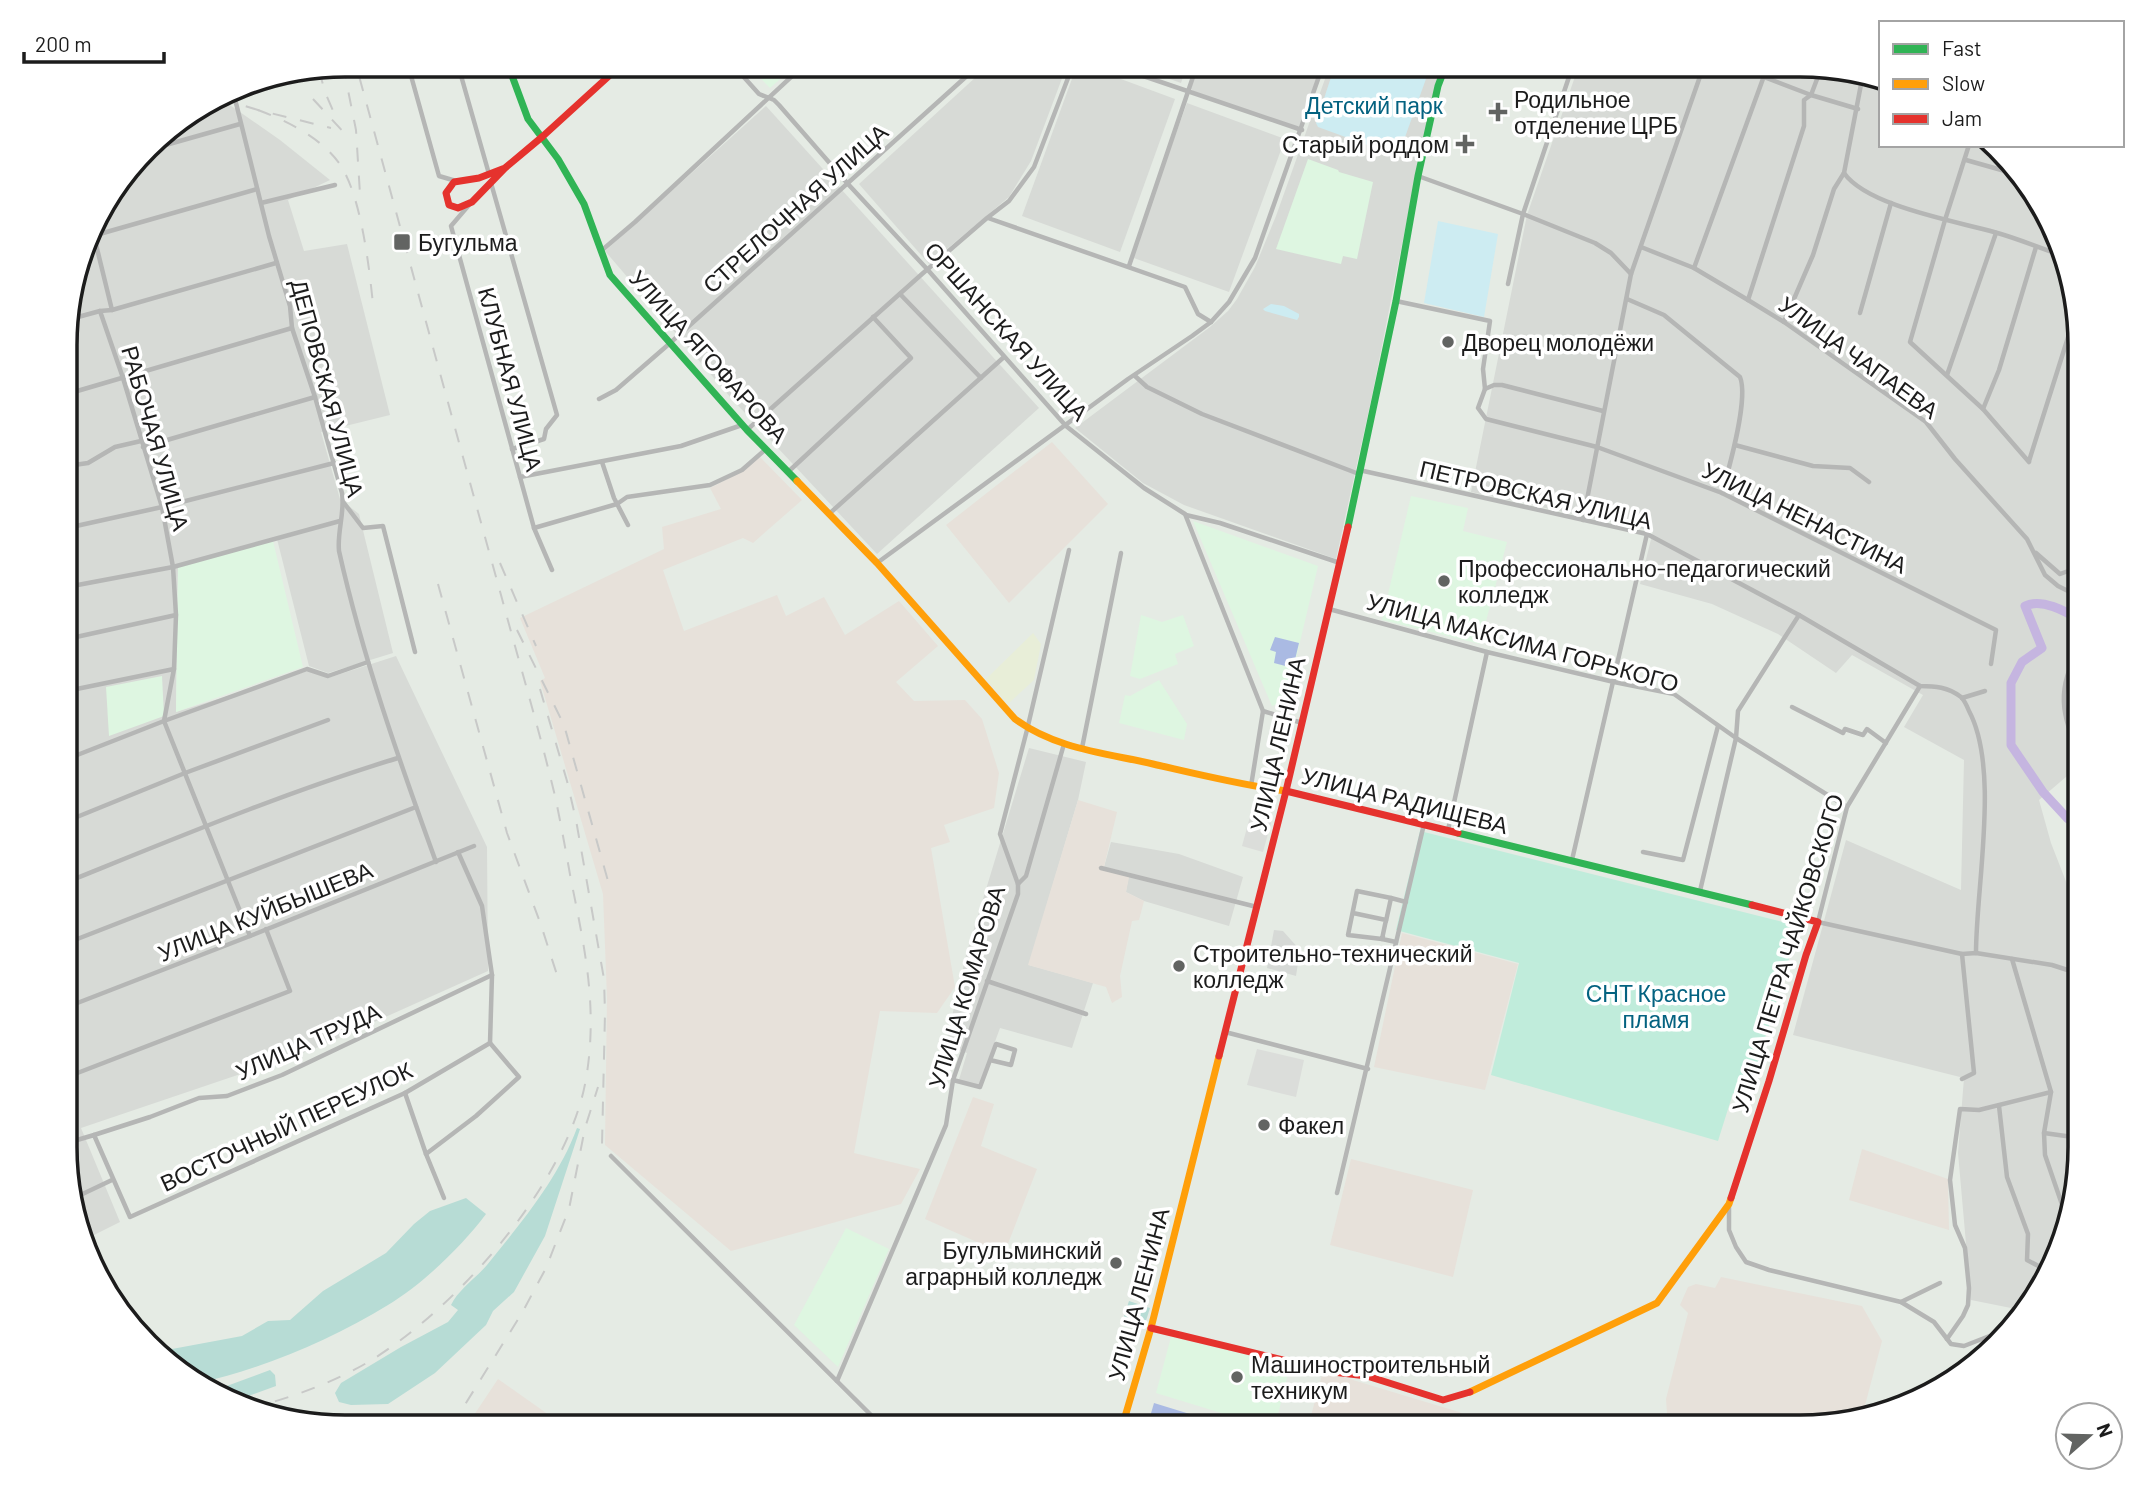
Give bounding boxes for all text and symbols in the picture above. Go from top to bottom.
scale bar [24,21,164,65]
legend [1879,21,2124,147]
text: 200 m [35,31,92,56]
text: Fast [1942,35,1982,60]
text: Slow [1942,70,1985,95]
place label: Родильное отделение ЦРБ [1514,85,1678,139]
park label: Детский парк [1305,91,1444,119]
marker: Родильное отделение ЦРБ [1488,102,1508,122]
text: Jam [1942,105,1982,130]
street label: СТРЕЛОЧНАЯ УЛИЦА [697,117,894,298]
place label: Старый роддом [1282,130,1449,158]
marker: Старый роддом [1455,134,1475,154]
place label: Бугульма [418,228,518,256]
marker: Бугульма [392,232,412,252]
street label: ОРШАНСКАЯ УЛИЦА [919,236,1095,427]
street label: УЛИЦА ЯГОФАРОВА [624,264,794,449]
street label: ДЕПОВСКАЯ УЛИЦА [285,276,371,501]
street label: КЛУБНАЯ УЛИЦА [473,284,549,475]
street label: УЛИЦА ЧАПАЕВА [1774,290,1945,425]
place label: Дворец молодёжи [1462,328,1654,356]
marker: Дворец молодёжи [1440,334,1456,350]
street label: РАБОЧАЯ УЛИЦА [116,342,196,534]
street label: ПЕТРОВСКАЯ УЛИЦА [1417,454,1656,535]
street label: УЛИЦА НЕНАСТИНА [1698,455,1912,579]
place label: Профессионально-педагогический колледж [1458,554,1831,608]
marker: Профессионально-педагогический колледж [1436,573,1452,589]
street label: УЛИЦА МАКСИМА ГОРЬКОГО [1364,587,1682,697]
street label: УЛИЦА ЛЕНИНА [1243,654,1311,834]
street label: УЛИЦА РАДИЩЕВА [1299,761,1512,839]
street label: УЛИЦА ПЕТРА ЧАЙКОВСКОГО [1725,790,1849,1116]
street label: УЛИЦА КУЙБЫШЕВА [154,855,377,967]
street label: УЛИЦА КОМАРОВА [922,882,1010,1092]
place label: Строительно-технический колледж [1193,939,1472,993]
marker: Строительно-технический колледж [1171,958,1187,974]
park label: СНТ Красное пламя [1586,979,1726,1033]
street label: УЛИЦА ТРУДА [231,996,385,1085]
street label: ВОСТОЧНЫЙ ПЕРЕУЛОК [155,1055,417,1197]
place label: Факел [1278,1111,1344,1139]
marker: Факел [1256,1117,1272,1133]
street label: УЛИЦА ЛЕНИНА [1101,1204,1175,1384]
place label: Бугульминский аграрный колледж [905,1236,1103,1290]
marker: Бугульминский аграрный колледж [1108,1255,1124,1271]
place label: Машиностроительный техникум [1251,1350,1490,1404]
marker: Машиностроительный техникум [1229,1369,1245,1385]
north arrow [2054,1401,2124,1471]
text: N [2092,1420,2118,1440]

